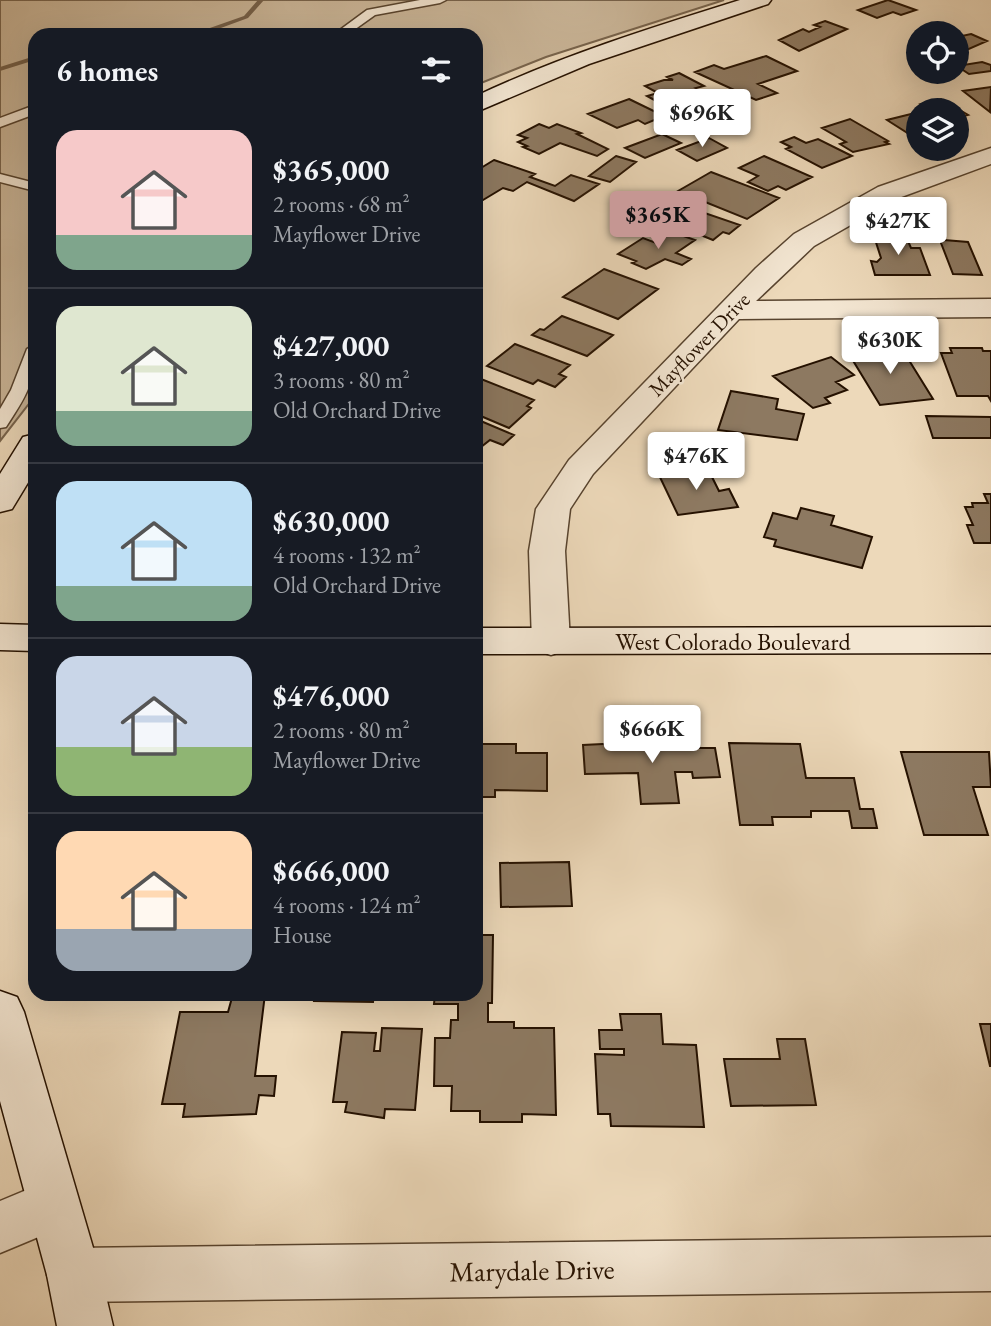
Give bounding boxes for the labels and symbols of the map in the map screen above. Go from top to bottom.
pin: $696K [653,90,751,149]
pin: $365K [609,191,707,251]
pin: $427K [849,198,947,257]
street label: Mayflower Drive [643,286,755,402]
pin: $630K [841,316,939,376]
pin: $476K [647,433,745,492]
street label: West Colorado Boulevard [615,626,851,657]
pin: $666K [603,706,701,765]
street label: Marydale Drive [449,1251,615,1289]

